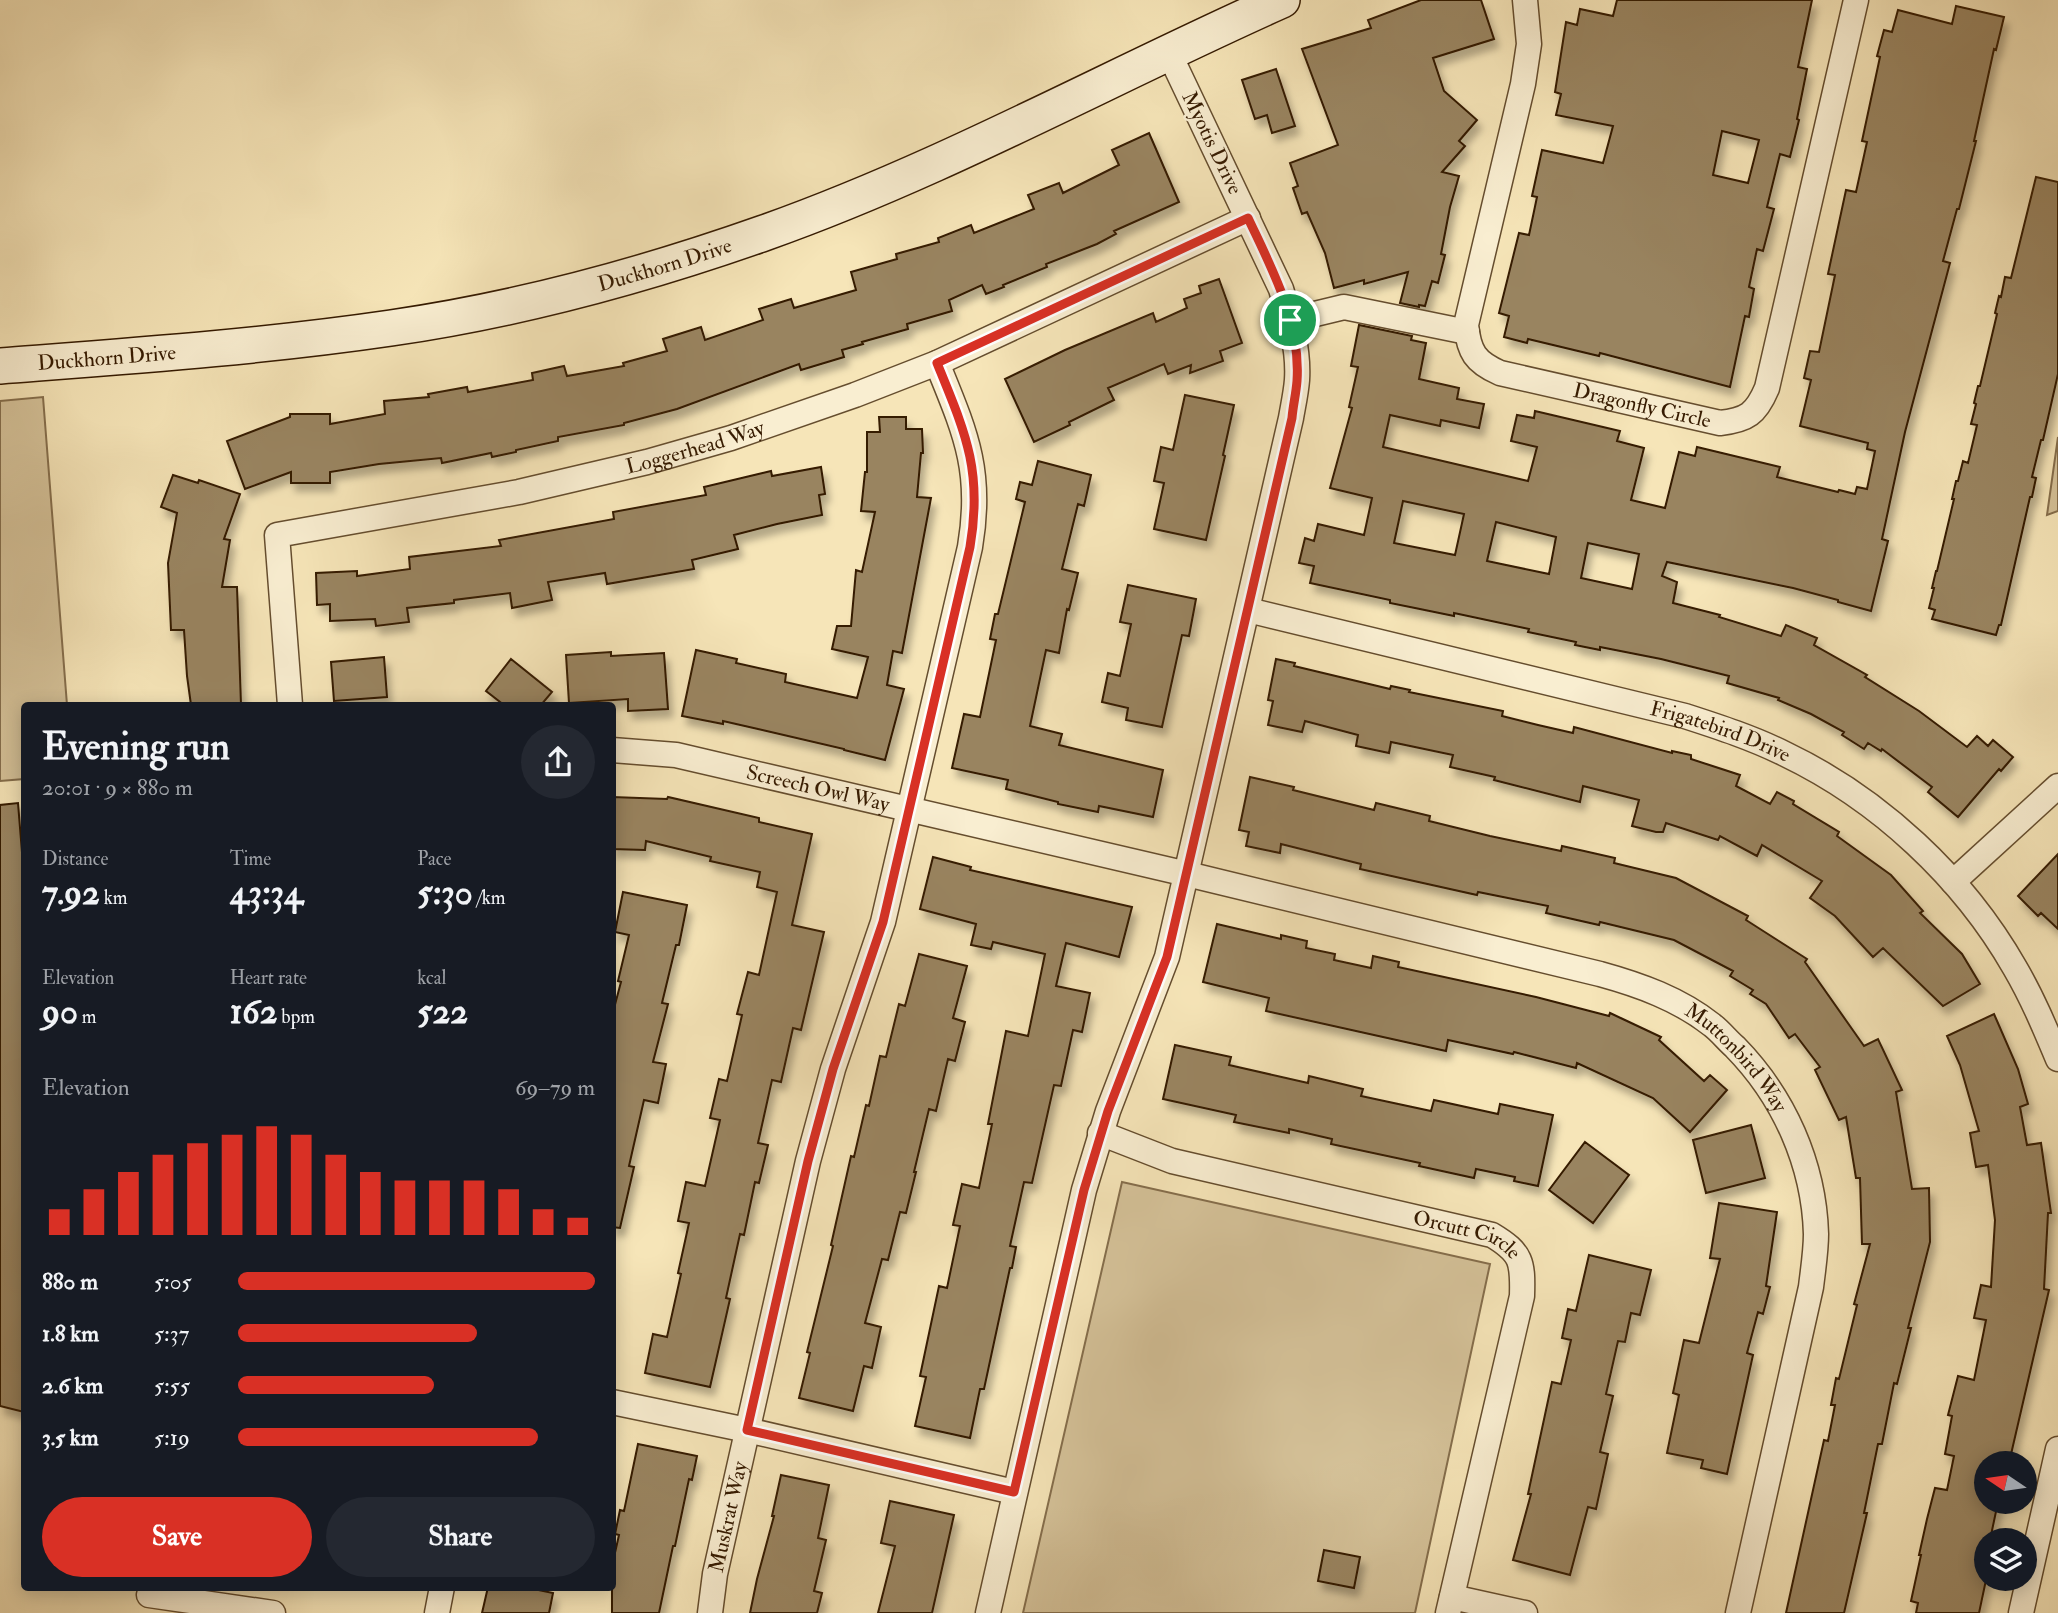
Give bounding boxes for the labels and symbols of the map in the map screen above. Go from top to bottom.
street label: Myotis Drive [1175,87,1249,199]
street label: Duckhorn Drive [595,232,735,298]
pin [1260,290,1320,350]
street label: Duckhorn Drive [36,339,177,377]
street label: Dragonfly Circle [1571,377,1714,434]
street label: Loggerhead Way [623,414,769,480]
street label: Frigatebird Drive [1648,695,1795,768]
street label: Screech Owl Way [744,758,893,818]
street label: Muttonbird Way [1680,997,1794,1117]
street label: Orcutt Circle [1411,1204,1528,1265]
north arrow [1974,1451,2037,1514]
street label: Muskrat Way [702,1458,754,1575]

